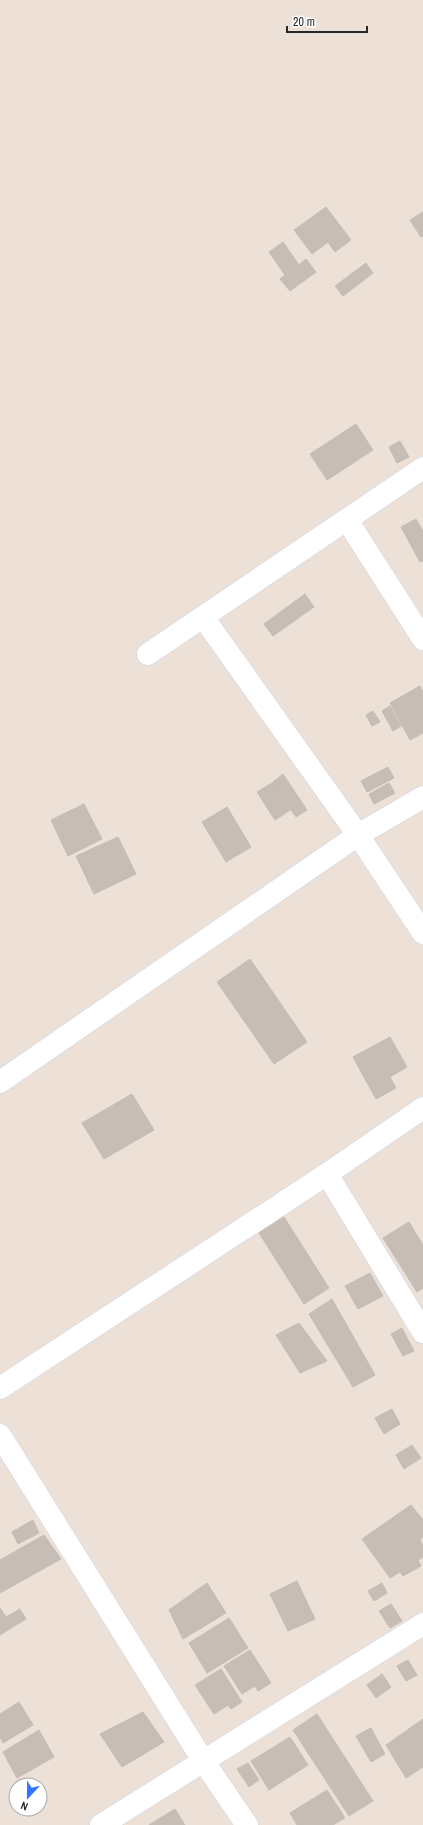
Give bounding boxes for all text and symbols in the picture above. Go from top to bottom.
scale bar [287,8,367,34]
text: 20 m [293,14,315,30]
north arrow [8,1777,48,1817]
text: N [19,1799,30,1814]

